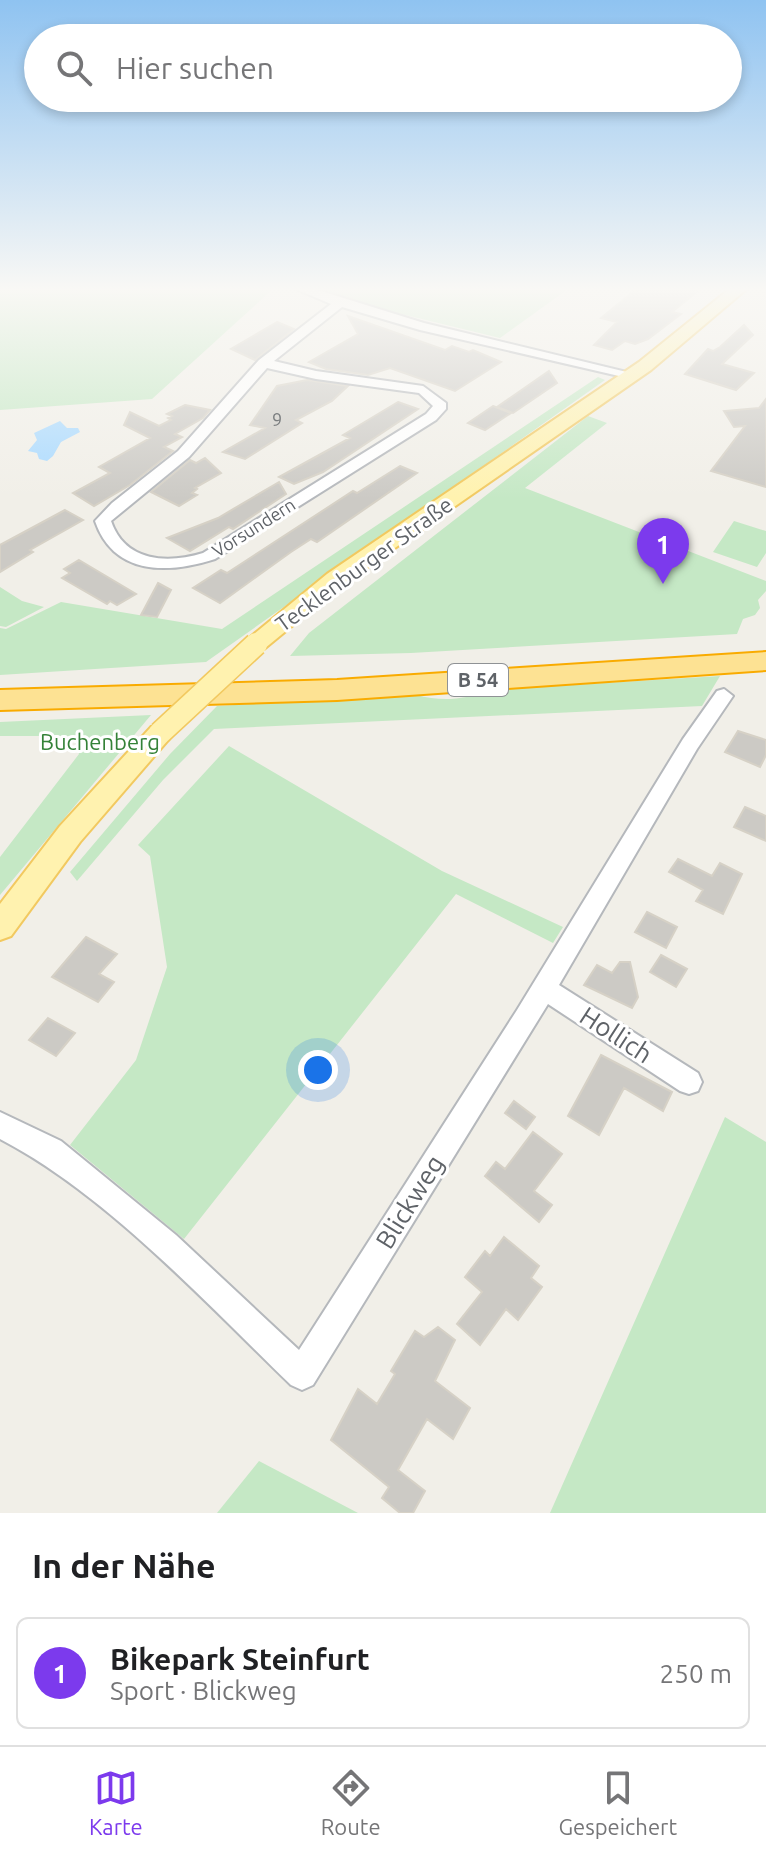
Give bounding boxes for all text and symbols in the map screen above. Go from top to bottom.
search box [24,24,742,112]
icon: search [52,46,96,90]
text: Hier suchen [116,51,274,85]
house number: 9 [272,409,282,429]
street label: Tecklenburger Straße [270,491,457,636]
street label: Vorsundern [208,494,299,561]
pin: 1 [637,518,689,584]
road number: B 54 [448,664,508,696]
park label: Buchenberg [40,729,160,754]
street label: Hollich [575,1001,658,1069]
your location [298,1050,338,1090]
street label: Blickweg [370,1150,450,1254]
text: In der Nähe [32,1546,215,1584]
text: Bikepark Steinfurt [110,1642,370,1676]
text: 1 [53,1659,67,1688]
text: 250 m [660,1659,732,1688]
text: Sport · Blickweg [110,1676,297,1705]
tab: Karte [89,1766,143,1839]
tab: Route [321,1766,381,1839]
tab: Gespeichert [558,1766,677,1839]

